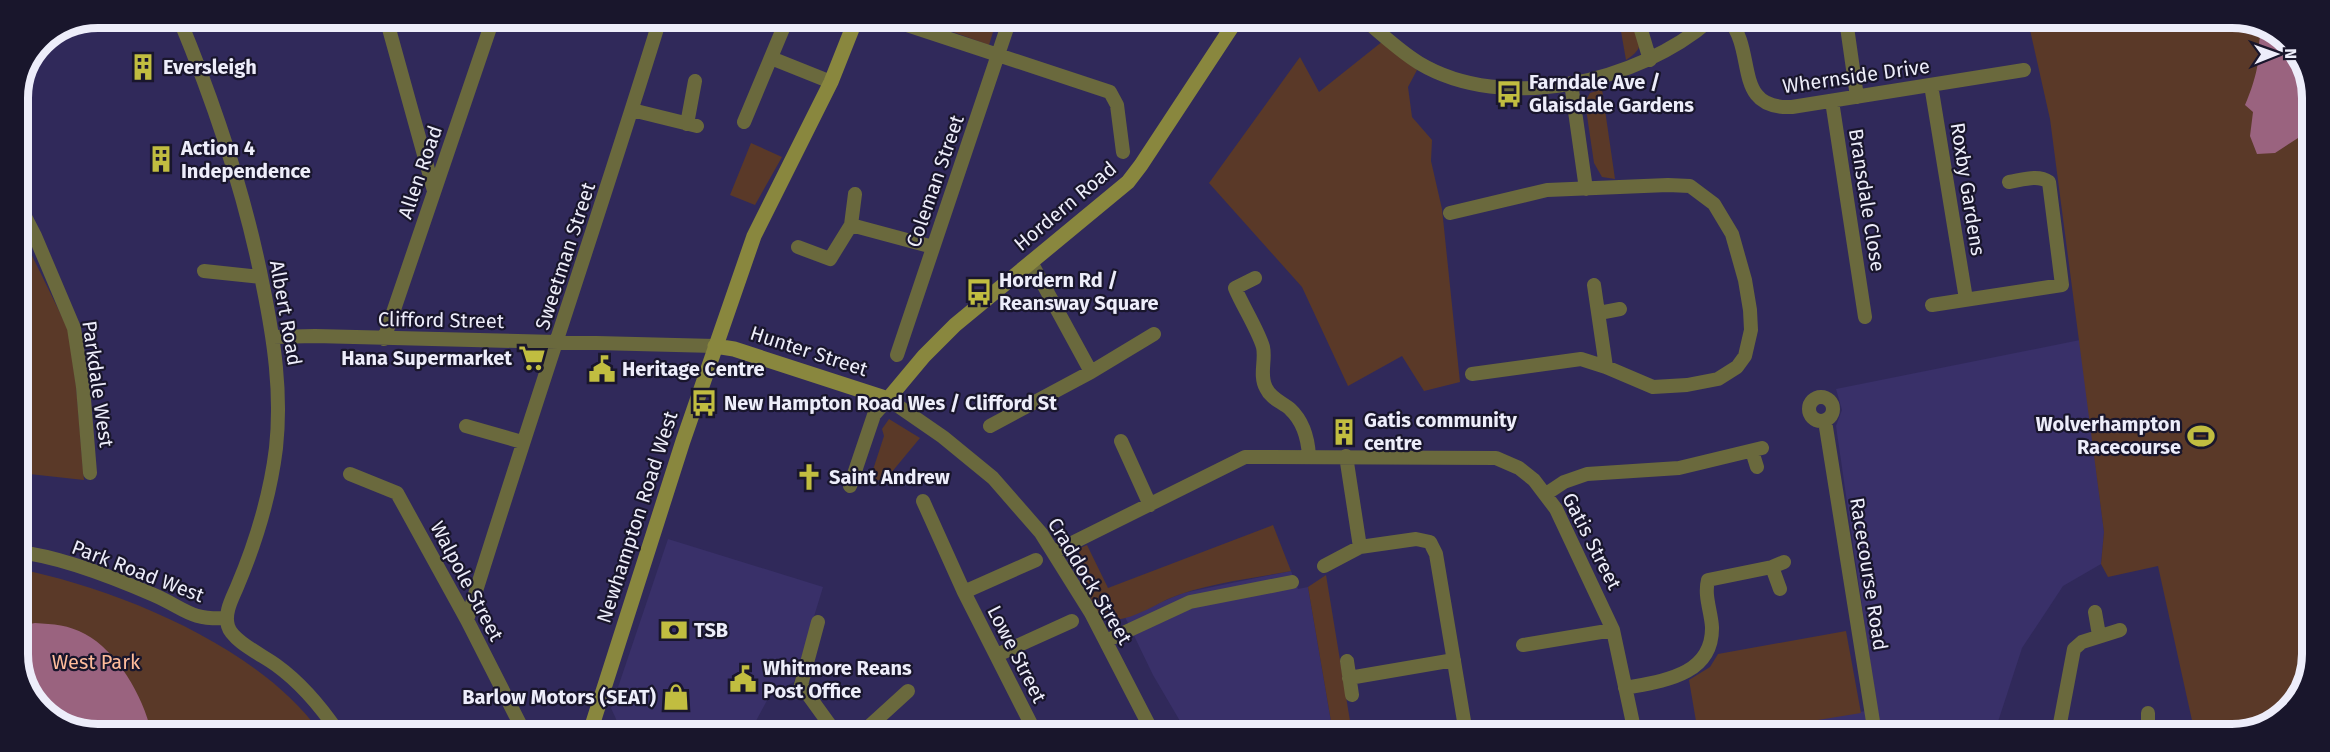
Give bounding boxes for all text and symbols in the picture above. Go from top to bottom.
north arrow [2246,24,2306,84]
text: N [2281,48,2300,59]
building icon: Eversleigh [128,52,158,82]
street label: Whernside Drive [1781,54,1931,98]
place label: Eversleigh [163,55,257,79]
place label: Farndale Ave / Glaisdale Gardens [1529,70,1694,117]
bus stop icon: Farndale Ave / Glaisdale Gardens [1494,79,1524,109]
street label: Coleman Street [901,111,969,250]
street label: Roxby Gardens [1946,121,1990,257]
street label: Allen Road [393,122,447,222]
street label: Bransdale Close [1844,127,1890,273]
place label: Action 4 Independence [180,136,311,183]
building icon: Action 4 Independence [146,144,176,174]
street label: Hordern Road [1009,156,1121,256]
street label: Sweetman Street [530,179,600,333]
street label: Albert Road [265,258,307,368]
place label: Hordern Rd / Reansway Square [999,268,1159,315]
bus stop icon: Hordern Rd / Reansway Square [964,277,994,307]
street label: Clifford Street [378,307,505,333]
street label: Parkdale West [77,319,119,450]
street label: Hunter Street [747,321,871,382]
supermarket icon: Hana Supermarket [517,343,547,373]
place label: Hana Supermarket [341,346,512,370]
public building icon: Heritage Centre [587,354,617,384]
place label: Heritage Centre [622,357,764,381]
bus stop icon: New Hampton Road Wes / Clifford St [689,388,719,418]
place label: New Hampton Road Wes / Clifford St [724,391,1057,415]
street label: Newhampton Road West [591,407,683,626]
place label: Gatis community centre [1364,408,1518,455]
place label: Wolverhampton Racecourse [2036,412,2181,459]
building icon: Gatis community centre [1329,417,1359,447]
sports icon: Wolverhampton Racecourse [2186,421,2216,451]
church icon: Saint Andrew [794,462,824,492]
place label: Saint Andrew [829,465,950,489]
street label: Gatis Street [1557,489,1627,594]
street label: Racecourse Road [1845,496,1893,652]
street label: Craddock Street [1043,513,1138,649]
street label: Walpole Street [425,517,509,646]
street label: Park Road West [68,535,208,608]
street label: Lowe Street [982,601,1052,707]
bank icon: TSB [659,615,689,645]
place label: TSB [694,618,728,642]
park label: West Park [52,650,141,674]
place label: Whitmore Reans Post Office [763,656,912,703]
public building icon: Whitmore Reans Post Office [728,664,758,694]
shop icon: Barlow Motors (SEAT) [661,682,691,712]
place label: Barlow Motors (SEAT) [462,685,656,709]

